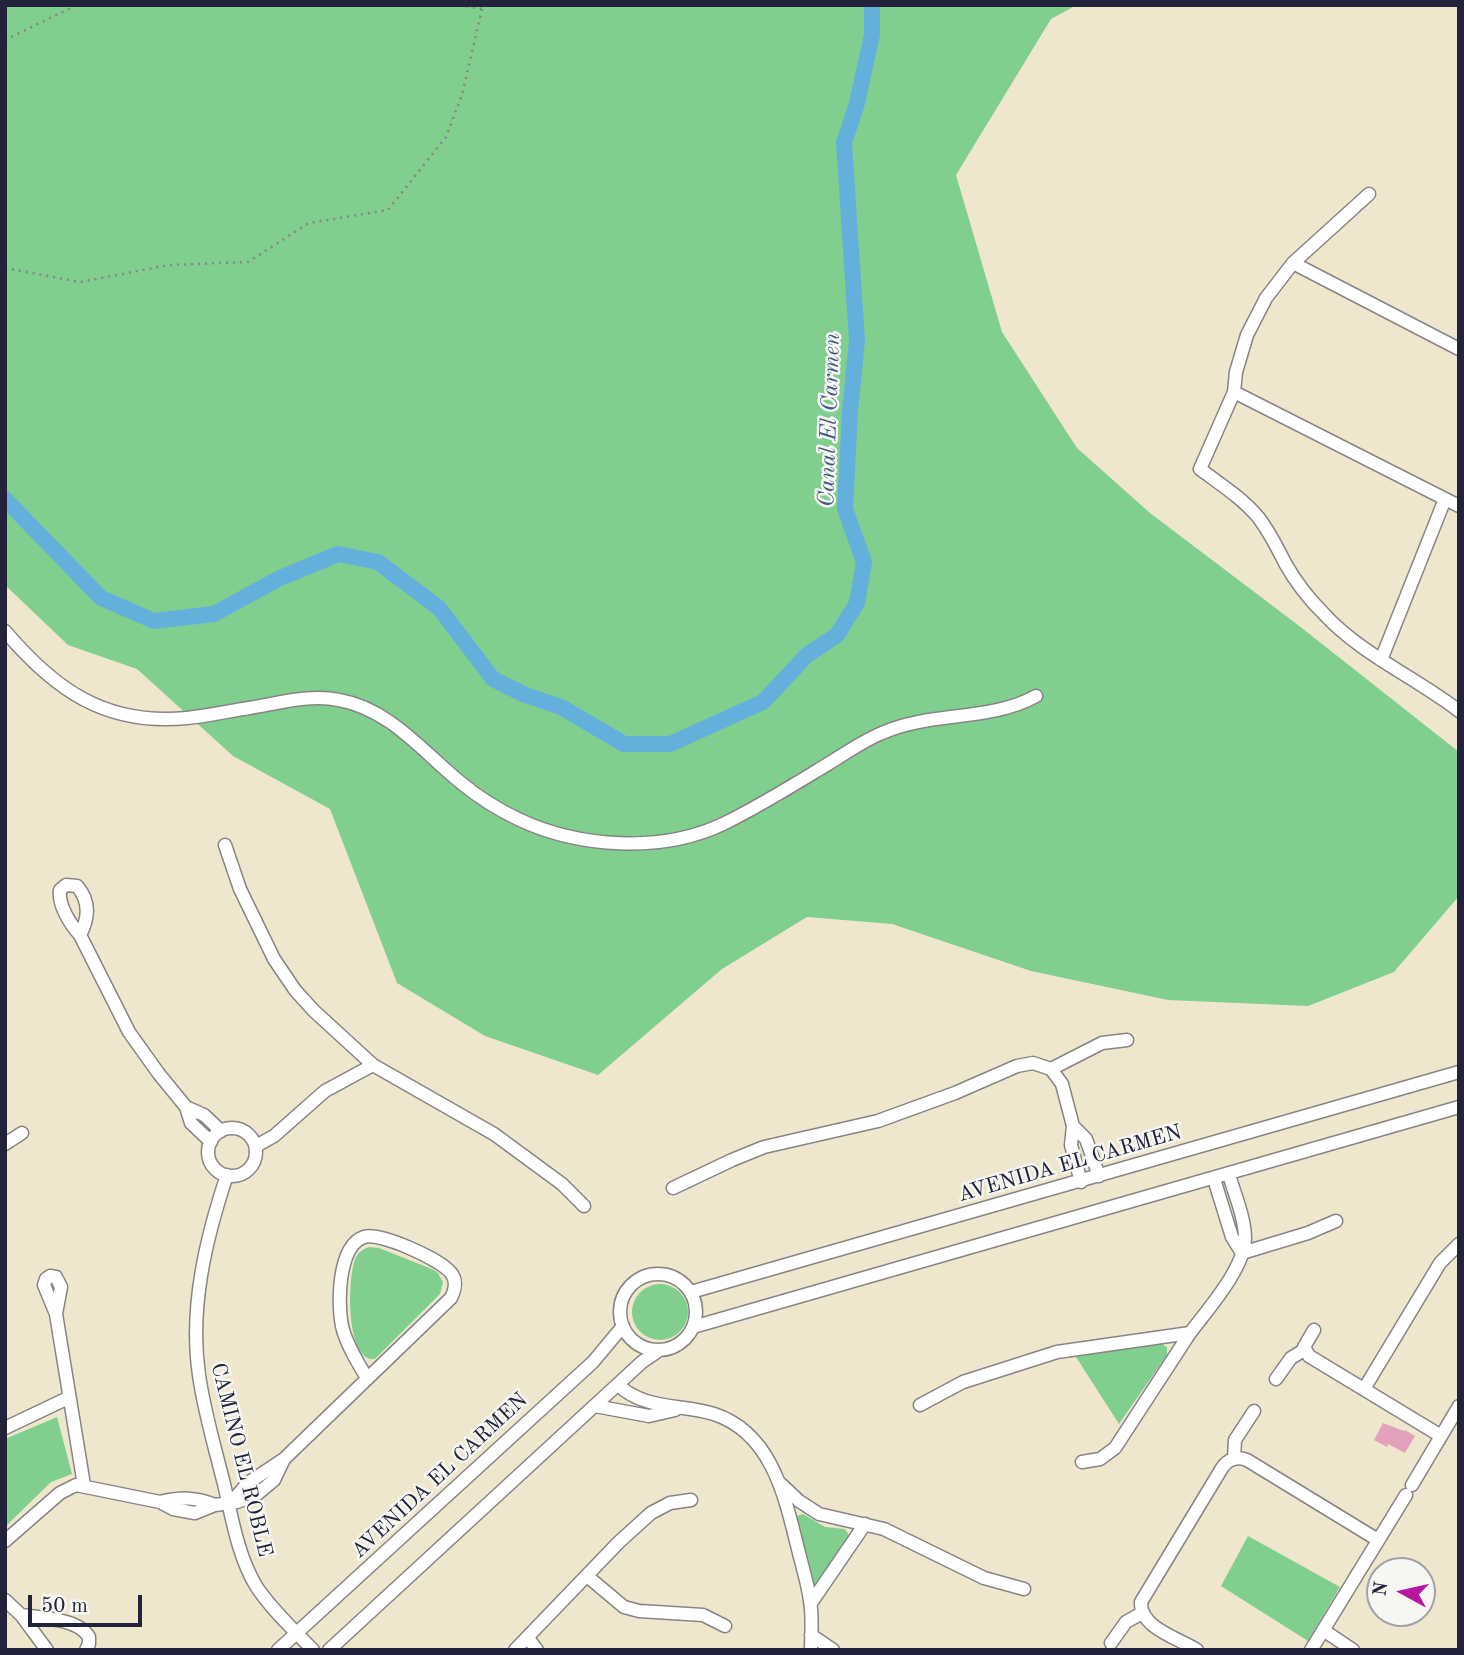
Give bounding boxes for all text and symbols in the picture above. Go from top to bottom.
water label: Canal El Carmen [813,332,847,508]
street label: AVENIDA EL CARMEN [955,1120,1185,1208]
street label: CAMINO EL ROBLE [205,1360,277,1560]
street label: AVENIDA EL CARMEN [347,1388,533,1564]
north arrow [1366,1557,1436,1627]
text: N [1371,1581,1392,1598]
scale bar [32,1582,145,1626]
text: 50 m [41,1596,88,1617]

